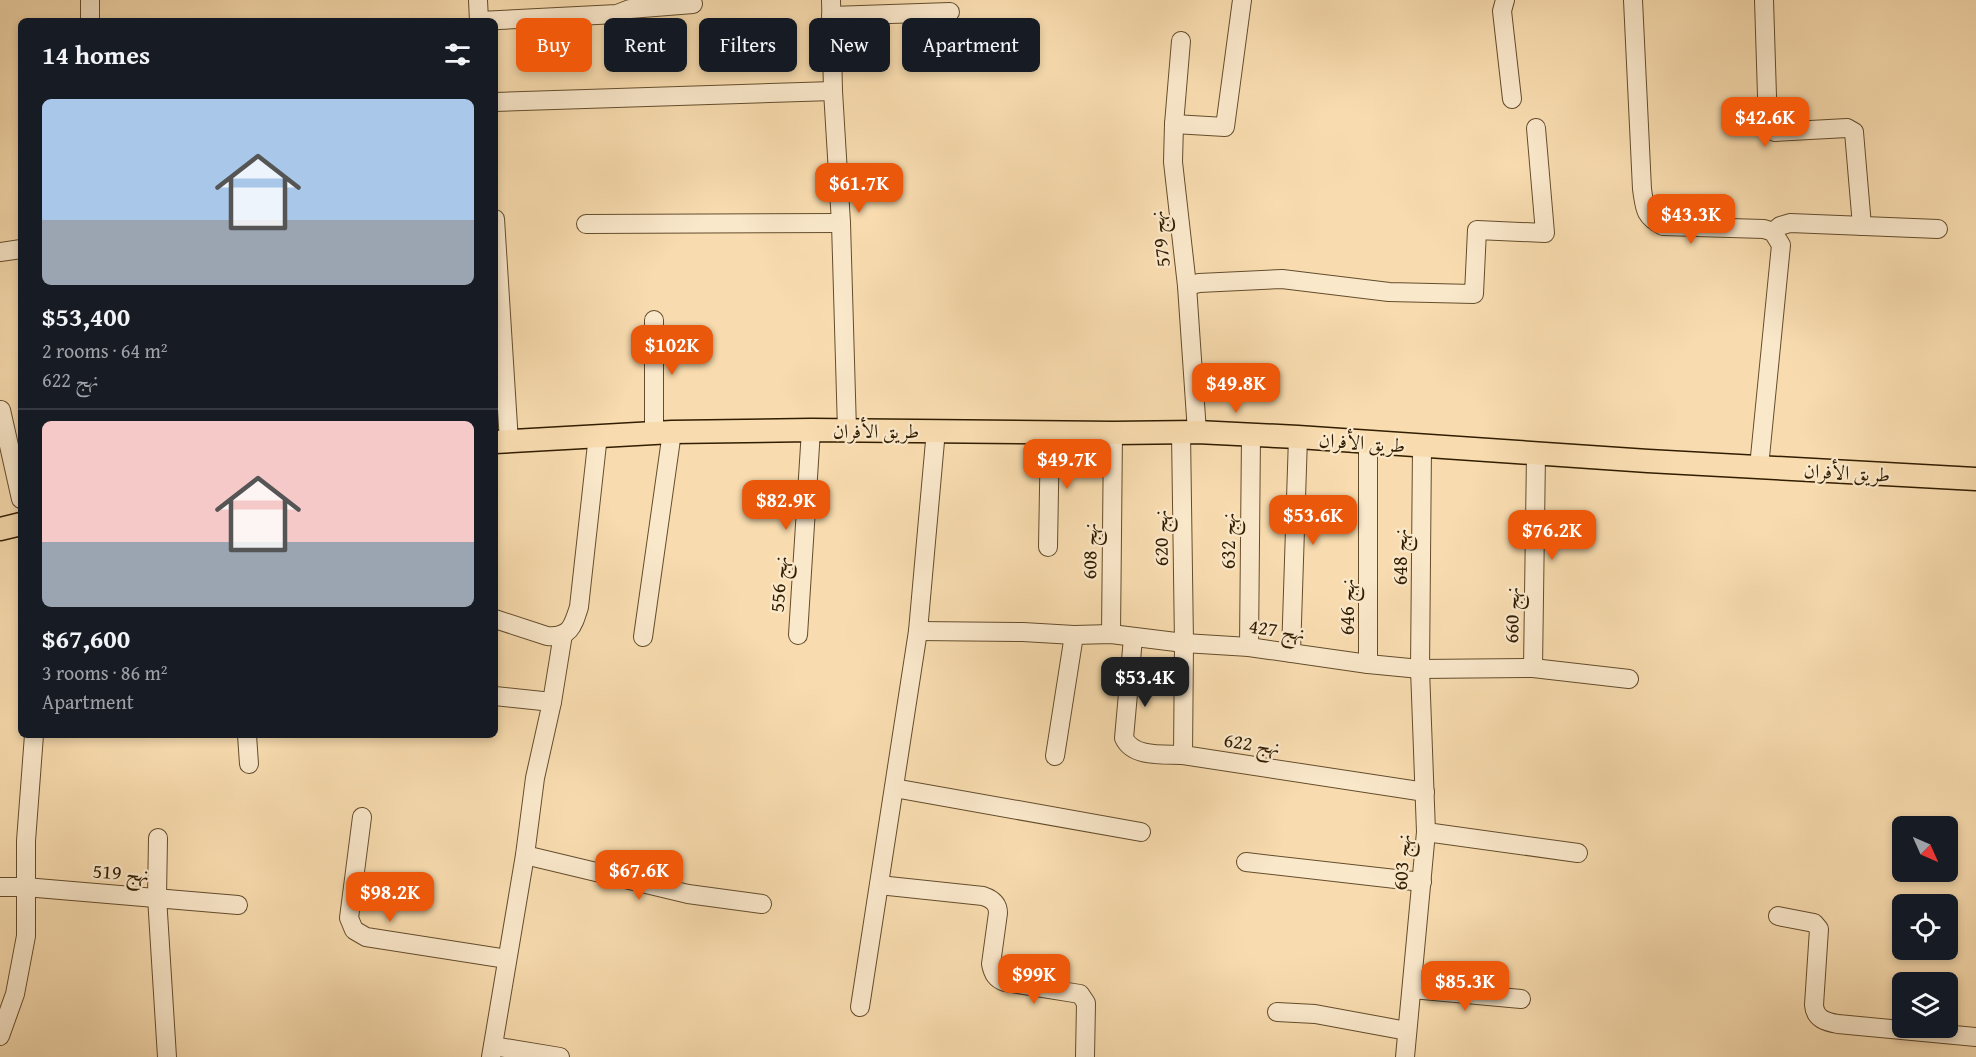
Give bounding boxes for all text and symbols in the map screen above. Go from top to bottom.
chip: Buy [516,18,592,72]
chip: Rent [604,18,687,72]
chip: Filters [699,18,797,72]
chip: New [809,18,890,72]
chip: Apartment [902,18,1040,72]
text: 14 homes [42,35,150,74]
icon: filters [441,38,474,71]
pin: $42.6K [1716,97,1814,148]
text: $42.6K [1735,102,1795,131]
icon: home [204,138,312,246]
pin: $61.7K [810,163,908,214]
text: $61.7K [829,168,889,197]
pin: $43.3K [1642,194,1740,245]
text: $43.3K [1661,199,1721,228]
street label: نهج 579 [1141,209,1181,269]
text: $53,400 [42,297,130,336]
pin: $102K [630,325,714,376]
text: $102K [645,330,699,359]
text: 2 rooms · 64 m² [42,336,168,365]
pin: $49.8K [1187,363,1285,414]
text: نهج 622 [42,365,99,394]
text: $49.8K [1206,368,1266,397]
street label: طريق الأفران [833,416,919,445]
street label: طريق الأفران [1318,425,1406,459]
pin: $49.7K [1018,439,1116,490]
text: $49.7K [1037,444,1097,473]
street label: طريق الأفران [1803,455,1891,489]
icon: home [204,460,312,568]
pin: $82.9K [737,480,835,531]
text: $82.9K [756,485,816,514]
pin: $53.6K [1264,495,1362,546]
text: $53.6K [1283,500,1343,529]
street label: نهج 620 [1145,509,1179,567]
pin: $76.2K [1503,510,1601,561]
street label: نهج 632 [1213,513,1246,569]
text: $76.2K [1522,515,1582,544]
street label: نهج 608 [1074,522,1108,580]
street label: نهج 648 [1385,529,1418,585]
street label: نهج 556 [762,555,798,614]
street label: نهج 646 [1332,579,1365,635]
street label: نهج 660 [1496,586,1530,644]
street label: نهج 427 [1246,611,1307,651]
text: $67,600 [42,619,130,658]
pin: $53.4K [1096,657,1194,708]
text: 3 rooms · 86 m² [42,658,168,687]
text: $53.4K [1115,662,1175,691]
text: Apartment [42,687,134,716]
street label: نهج 622 [1221,725,1282,765]
north arrow [1892,816,1958,882]
map controls [1892,816,1958,1038]
street label: نهج 603 [1385,833,1421,892]
pin: $67.6K [590,850,688,901]
text: $67.6K [609,855,669,884]
street label: نهج 519 [91,856,150,892]
pin: $98.2K [341,872,439,923]
text: $98.2K [360,877,420,906]
button: locate [1892,894,1958,960]
pin: $99K [998,954,1070,1005]
text: $99K [1012,959,1056,988]
pin: $85.3K [1416,961,1514,1012]
text: $85.3K [1435,966,1495,995]
button: layers [1892,972,1958,1038]

